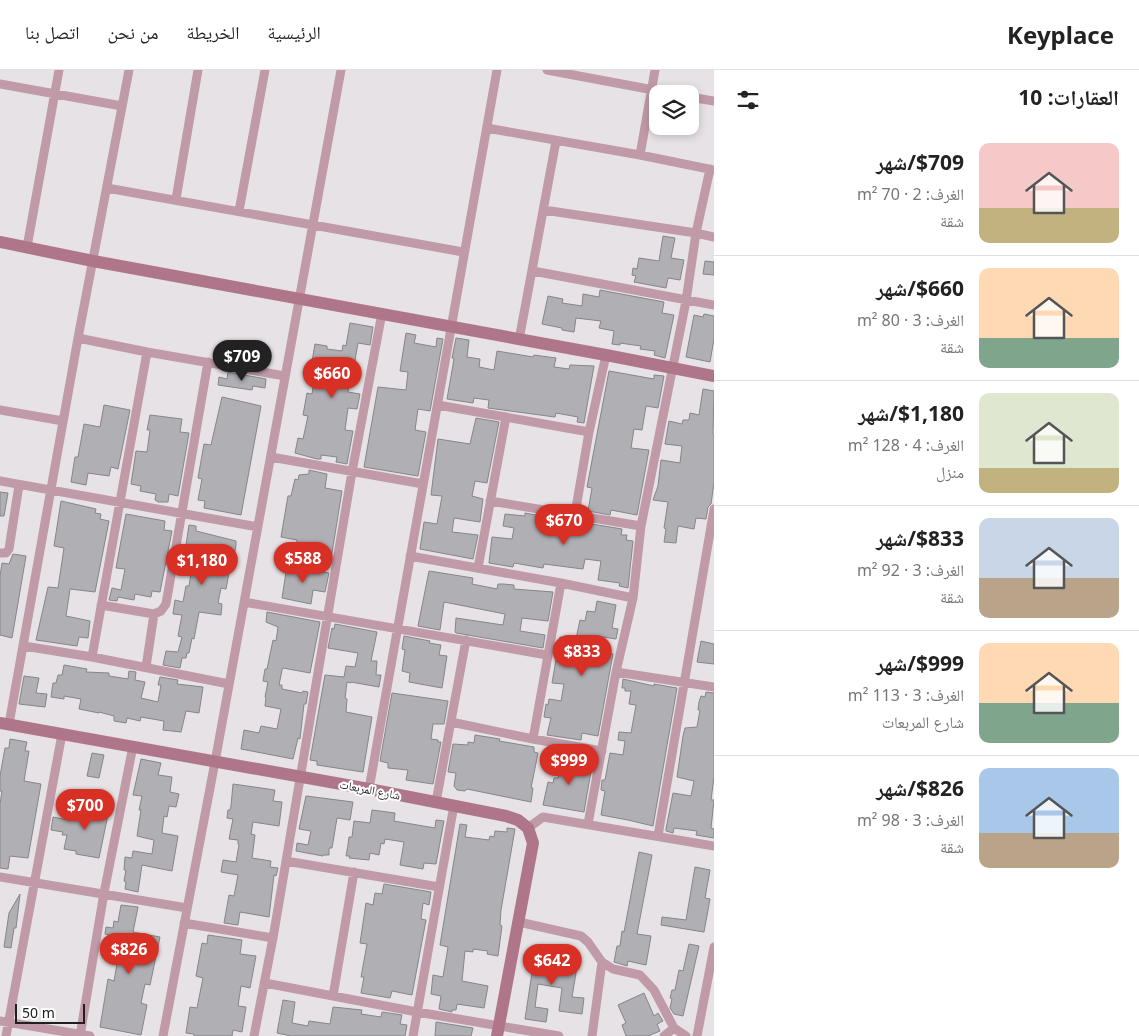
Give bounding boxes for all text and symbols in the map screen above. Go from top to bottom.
text: Keyplace [1007,18,1114,51]
text: اتصل بنا [25,20,80,44]
text: من نحن [108,20,158,44]
text: الخريطة [186,20,239,44]
text: الرئيسية [267,20,321,44]
text: العقارات: 10 [1018,83,1119,111]
map controls [649,85,699,135]
button: layers [649,85,699,135]
icon: filters [734,86,762,114]
text: $709/شهر [876,148,964,176]
icon: home [1019,163,1079,223]
text: الغرف: 2 · 70 m² [857,183,964,205]
text: شقة [940,210,964,232]
text: $660/شهر [876,274,964,302]
icon: home [1019,288,1079,348]
text: الغرف: 3 · 80 m² [857,309,964,331]
text: شقة [940,336,964,358]
pin: $709 [212,340,272,382]
text: $709 [224,345,260,367]
pin: $660 [302,356,362,399]
text: $660 [314,362,350,384]
text: $1,180/شهر [858,399,964,427]
icon: home [1019,413,1079,473]
text: الغرف: 4 · 128 m² [848,434,964,456]
text: منزل [936,461,964,483]
pin: $670 [534,504,594,546]
text: $670 [546,509,582,531]
text: $833/شهر [876,524,964,552]
icon: home [1019,538,1079,598]
pin: $588 [273,542,333,584]
pin: $1,180 [161,544,243,586]
text: $588 [285,547,321,569]
text: $1,180 [177,549,227,571]
text: الغرف: 3 · 92 m² [857,559,964,581]
text: شقة [940,586,964,608]
pin: $833 [552,634,612,677]
text: $833 [564,640,600,662]
text: $999/شهر [876,649,964,677]
icon: home [1019,663,1079,723]
text: الغرف: 3 · 113 m² [848,684,964,706]
text: شارع المربعات [882,711,964,733]
pin: $999 [539,744,599,786]
text: $999 [551,749,587,771]
text: $826/شهر [876,774,964,802]
street label: شارع المربعات [338,775,402,804]
pin: $700 [55,788,115,831]
icon: home [1019,788,1079,848]
text: $700 [67,794,103,816]
text: الغرف: 3 · 98 m² [857,809,964,831]
text: شقة [940,836,964,858]
pin: $826 [99,932,159,975]
text: $826 [111,938,147,960]
pin: $642 [522,944,582,986]
text: $642 [534,949,570,971]
scale bar [15,1001,85,1024]
text: 50 m [22,1003,55,1022]

